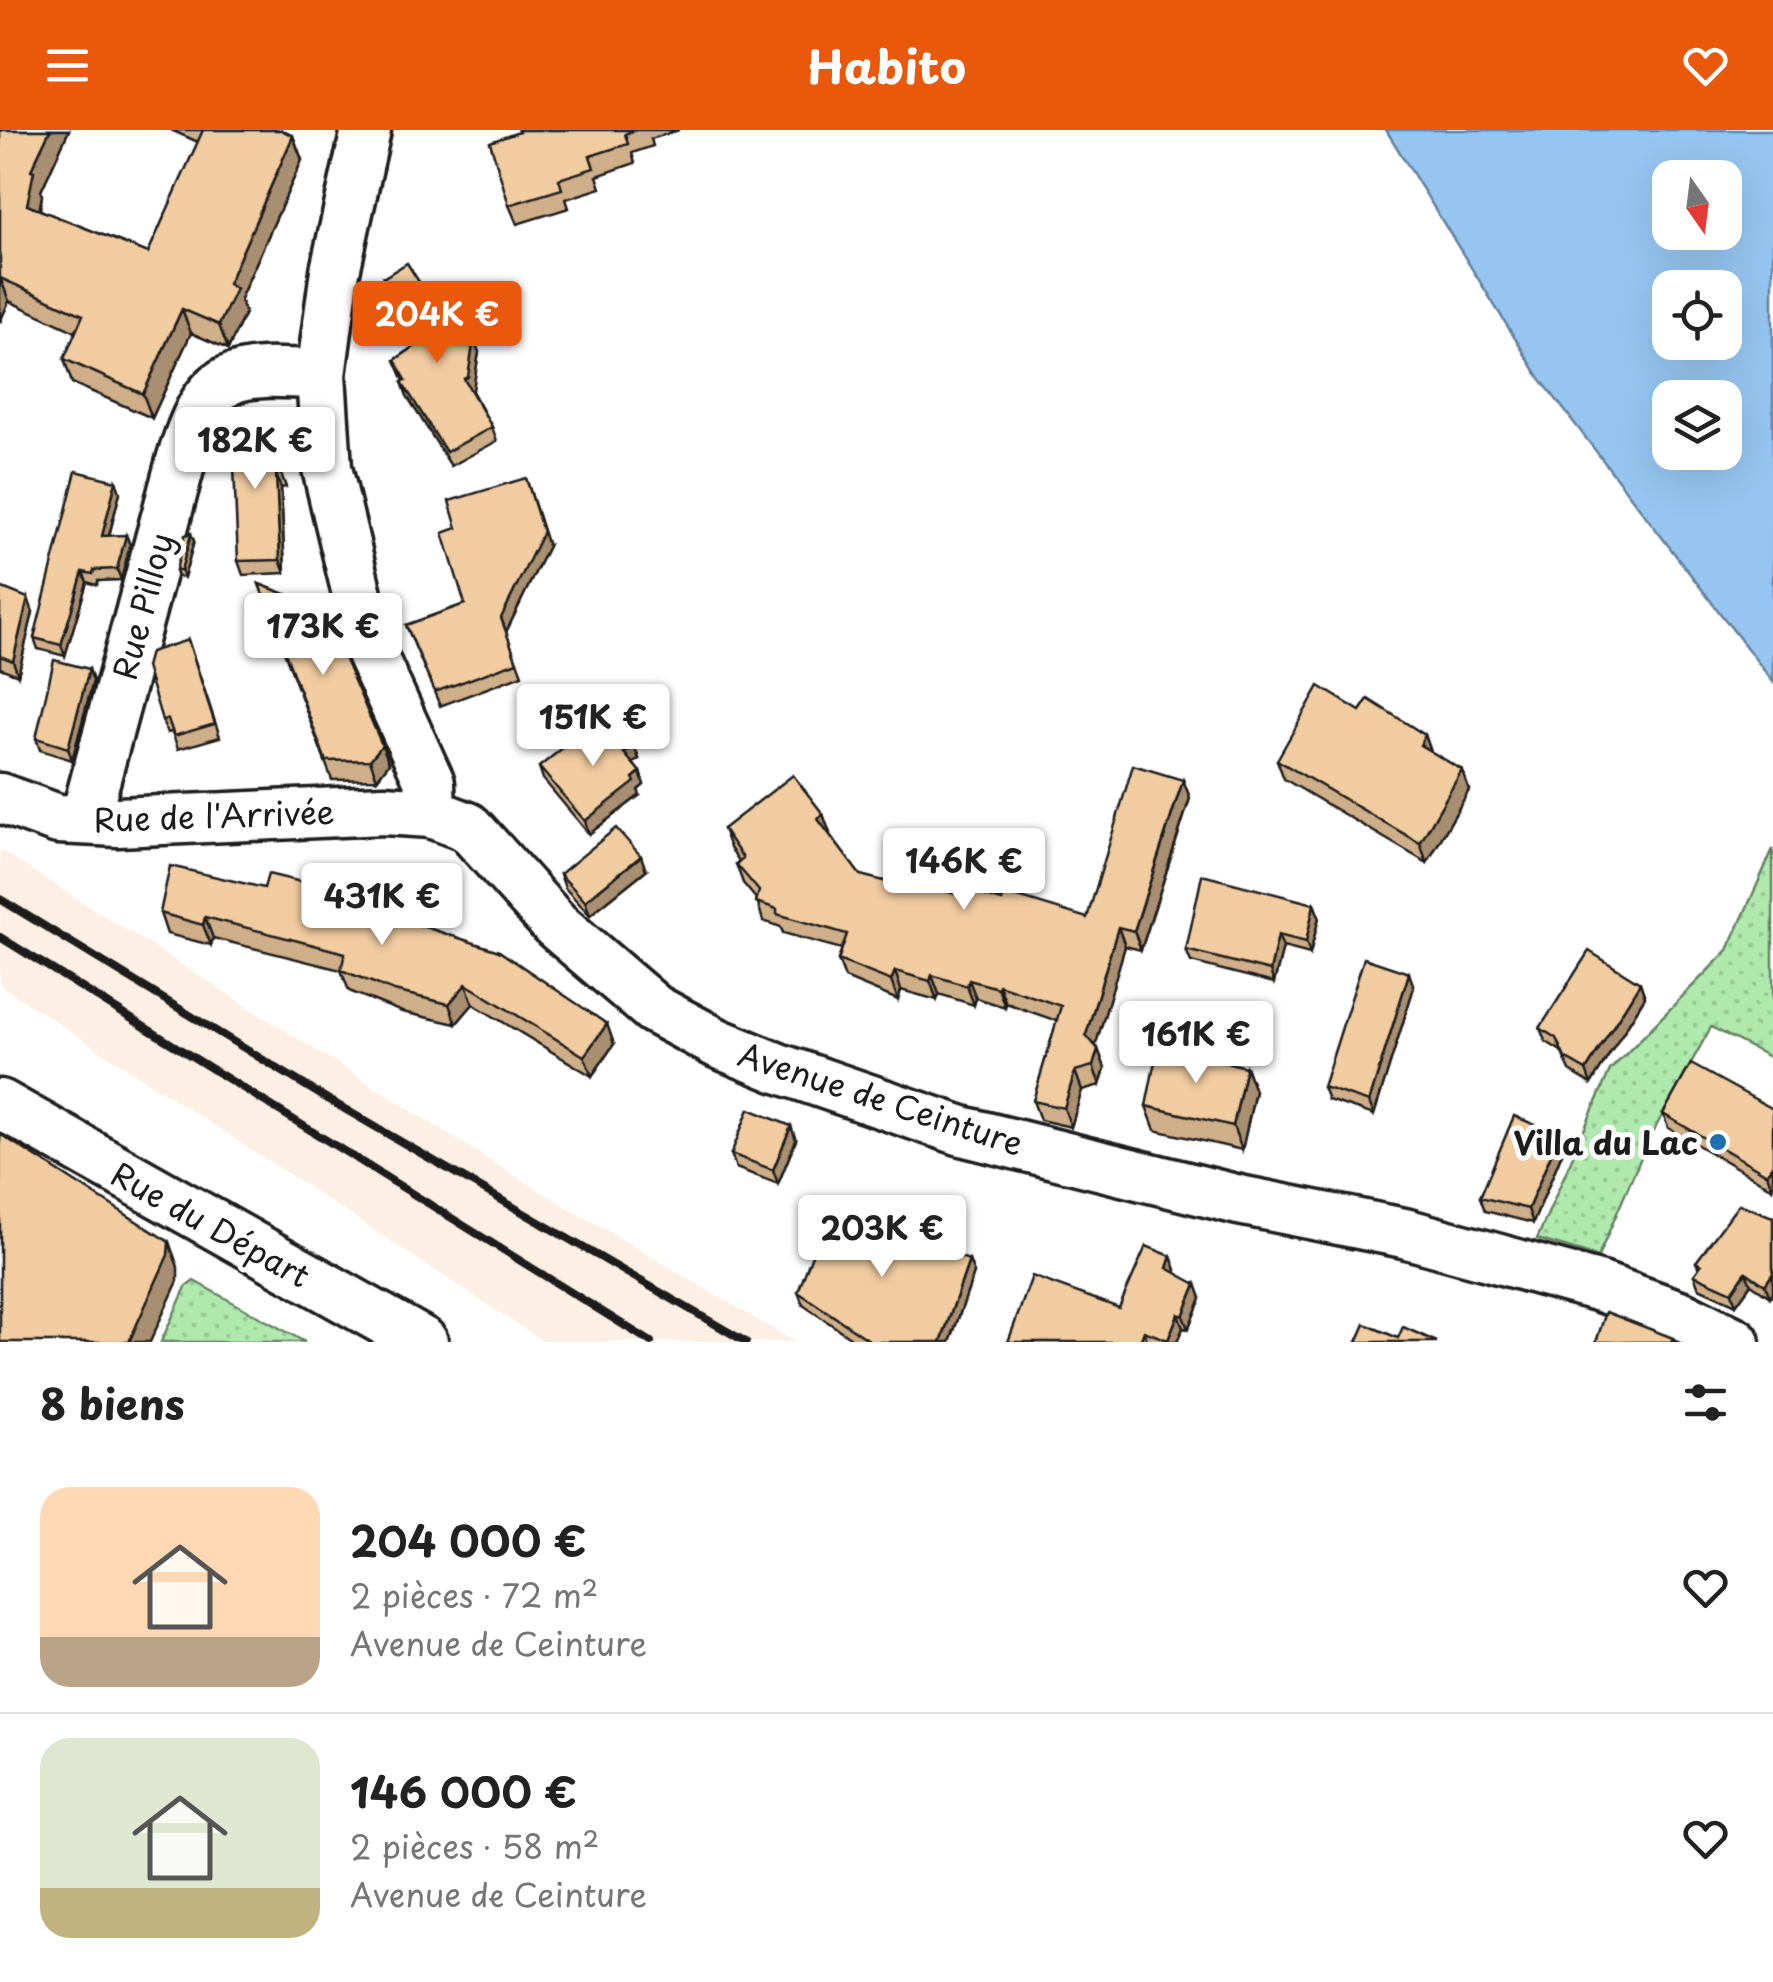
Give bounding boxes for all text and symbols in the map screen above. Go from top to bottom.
text: Habito [807,31,966,99]
icon: menu [40,38,95,93]
icon: heart [1678,38,1733,93]
north arrow [1652,160,1742,250]
map controls [1652,160,1742,470]
button: locate [1652,270,1742,360]
pin: 204K € [356,281,518,366]
text: 204K € [375,289,499,337]
button: layers [1652,380,1742,470]
pin: 182K € [174,407,336,492]
text: 182K € [197,415,313,463]
street label: Rue Pilloy [99,527,185,685]
pin: 173K € [242,593,404,678]
text: 173K € [266,601,380,649]
pin: 151K € [512,684,674,769]
text: 151K € [539,692,647,740]
street label: Rue de l'Arrivée [93,787,335,843]
pin: 146K € [883,828,1045,913]
text: 146K € [905,836,1023,884]
pin: 431K € [301,863,463,948]
text: 431K € [323,871,441,919]
pin: 161K € [1115,1001,1277,1086]
text: 161K € [1141,1009,1251,1057]
street label: Avenue de Ceinture [732,1029,1030,1167]
place label: Villa du Lac [1513,1118,1698,1166]
marker: Villa du Lac [1707,1131,1729,1153]
street label: Rue du Départ [103,1150,319,1298]
pin: 203K € [801,1195,963,1280]
text: 203K € [820,1203,944,1251]
text: 8 biens [40,1371,185,1434]
icon: filters [1678,1375,1733,1430]
text: 204 000 € [350,1508,587,1571]
icon: home [120,1527,240,1647]
icon: heart [1678,1560,1733,1615]
text: 2 pièces · 72 m² [350,1571,598,1619]
text: Avenue de Ceinture [350,1619,647,1667]
text: 146 000 € [350,1759,577,1822]
icon: home [120,1778,240,1898]
icon: heart [1678,1811,1733,1866]
text: 2 pièces · 58 m² [350,1822,599,1870]
text: Avenue de Ceinture [350,1870,647,1918]

